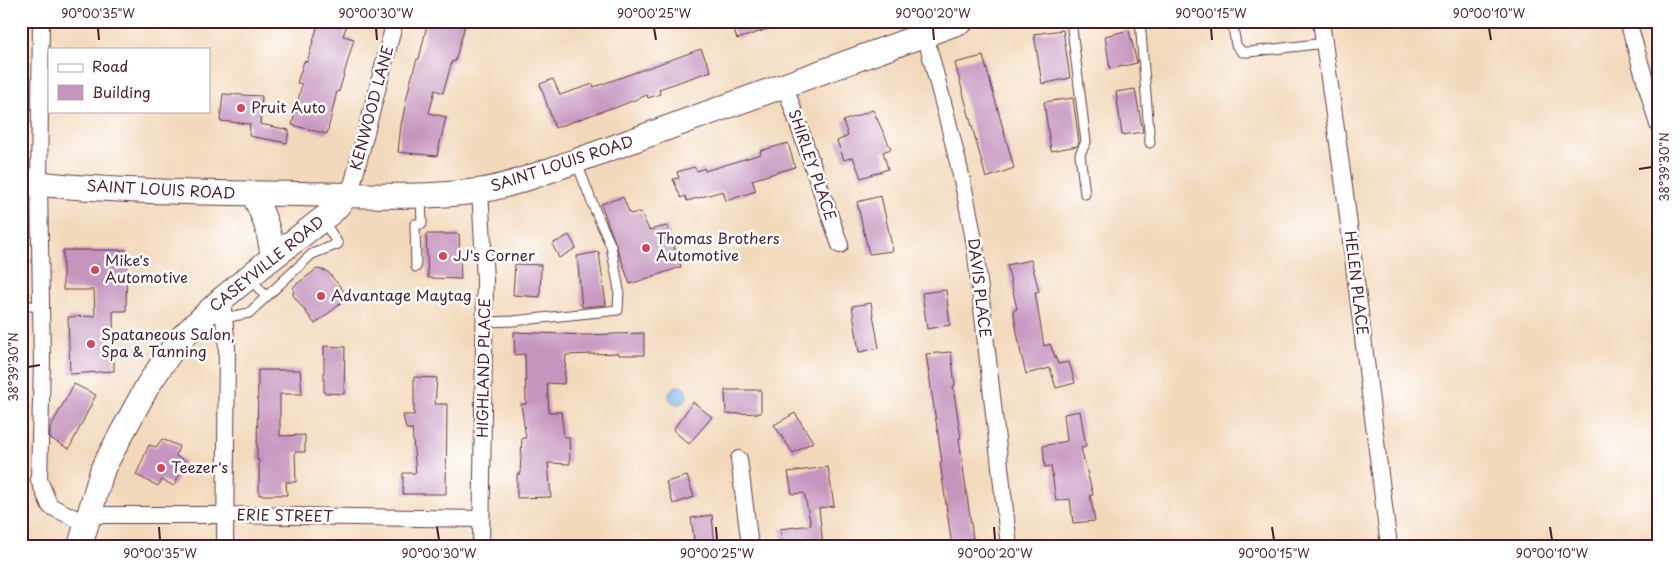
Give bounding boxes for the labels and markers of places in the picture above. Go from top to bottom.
place label: Pruit Auto [251,95,326,118]
marker: Pruit Auto [235,102,247,114]
place label: Thomas Brothers Automotive [656,226,780,266]
marker: Thomas Brothers Automotive [640,242,652,254]
place label: JJ's Corner [453,243,535,266]
place label: Mike's Automotive [105,248,188,288]
marker: JJ's Corner [437,250,449,262]
marker: Mike's Automotive [89,264,101,276]
place label: Advantage Maytag [331,283,472,306]
marker: Advantage Maytag [315,290,327,302]
place label: Spataneous Salon, Spa & Tanning [101,322,235,362]
marker: Spataneous Salon, Spa & Tanning [85,338,97,350]
place label: Teezer's [171,455,228,478]
marker: Teezer's [155,462,167,474]

